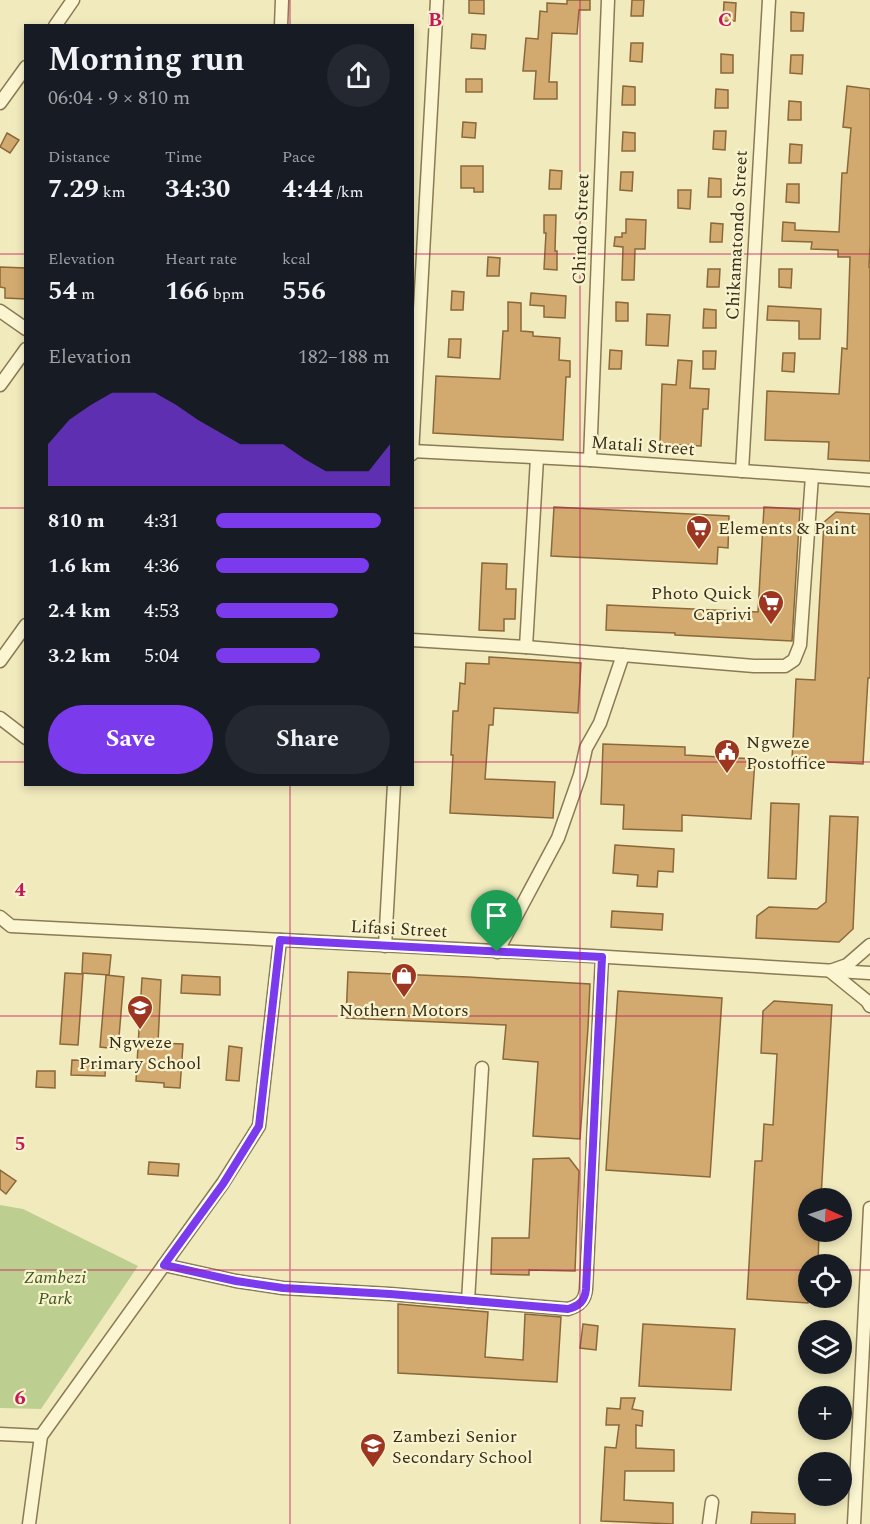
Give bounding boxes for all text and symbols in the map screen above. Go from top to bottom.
text: B [428,5,442,35]
text: C [718,5,732,35]
text: Morning run [48,35,245,85]
button: share [327,44,390,107]
text: 06:04 · 9 × 810 m [48,83,190,113]
text: Distance [48,145,110,169]
text: Time [165,145,202,169]
text: Pace [282,145,315,169]
street label: Chikamatondo Street [719,149,755,321]
text: 7.29 [48,169,99,209]
text: 34:30 [165,169,230,209]
text: 4:44 [282,169,333,209]
street label: Chindo Street [566,173,596,285]
text: km [99,180,125,204]
text: /km [333,180,363,204]
text: Elevation [48,247,115,271]
text: Heart rate [165,247,237,271]
text: kcal [282,247,311,271]
text: 54 [48,271,77,311]
text: 166 [165,271,209,311]
text: 556 [282,271,326,311]
text: m [77,282,95,306]
text: bpm [209,282,245,306]
text: Elevation [48,342,132,372]
text: 182–188 m [298,342,390,372]
street label: Matali Street [590,429,696,463]
text: 810 m [48,506,105,536]
text: 4:31 [144,506,179,536]
supermarket icon: Elements & Paint [684,513,714,551]
place label: Elements & Paint [718,515,856,542]
text: 1.6 km [48,551,111,581]
text: 4:36 [144,551,179,581]
place label: Photo Quick Caprivi [651,580,752,628]
supermarket icon: Photo Quick Caprivi [756,588,786,626]
text: 2.4 km [48,596,111,626]
text: 4:53 [144,596,179,626]
text: 3.2 km [48,641,111,671]
text: 5:04 [144,641,179,671]
button: Save [48,705,213,774]
button: Share [225,705,390,774]
place label: Ngweze Postoffice [746,729,826,777]
public building icon: Ngweze Postoffice [712,737,742,775]
text: 4 [14,875,26,905]
pin [471,890,522,952]
icon: arrive [480,899,513,932]
street label: Lifasi Street [350,913,448,945]
shop icon: Nothern Motors [389,961,419,999]
school or university icon: Ngweze Primary School [125,993,155,1031]
place label: Nothern Motors [339,997,469,1024]
place label: Ngweze Primary School [79,1029,201,1077]
text: 5 [14,1129,26,1159]
north arrow [798,1188,852,1242]
map controls [798,1188,852,1506]
button: locate [798,1254,852,1308]
park label: Zambezi Park [24,1264,86,1312]
button: layers [798,1320,852,1374]
text: 6 [14,1383,26,1413]
button: + [798,1386,852,1440]
place label: Zambezi Senior Secondary School [392,1423,532,1471]
school or university icon: Zambezi Senior Secondary School [358,1431,388,1469]
button: − [798,1452,852,1506]

